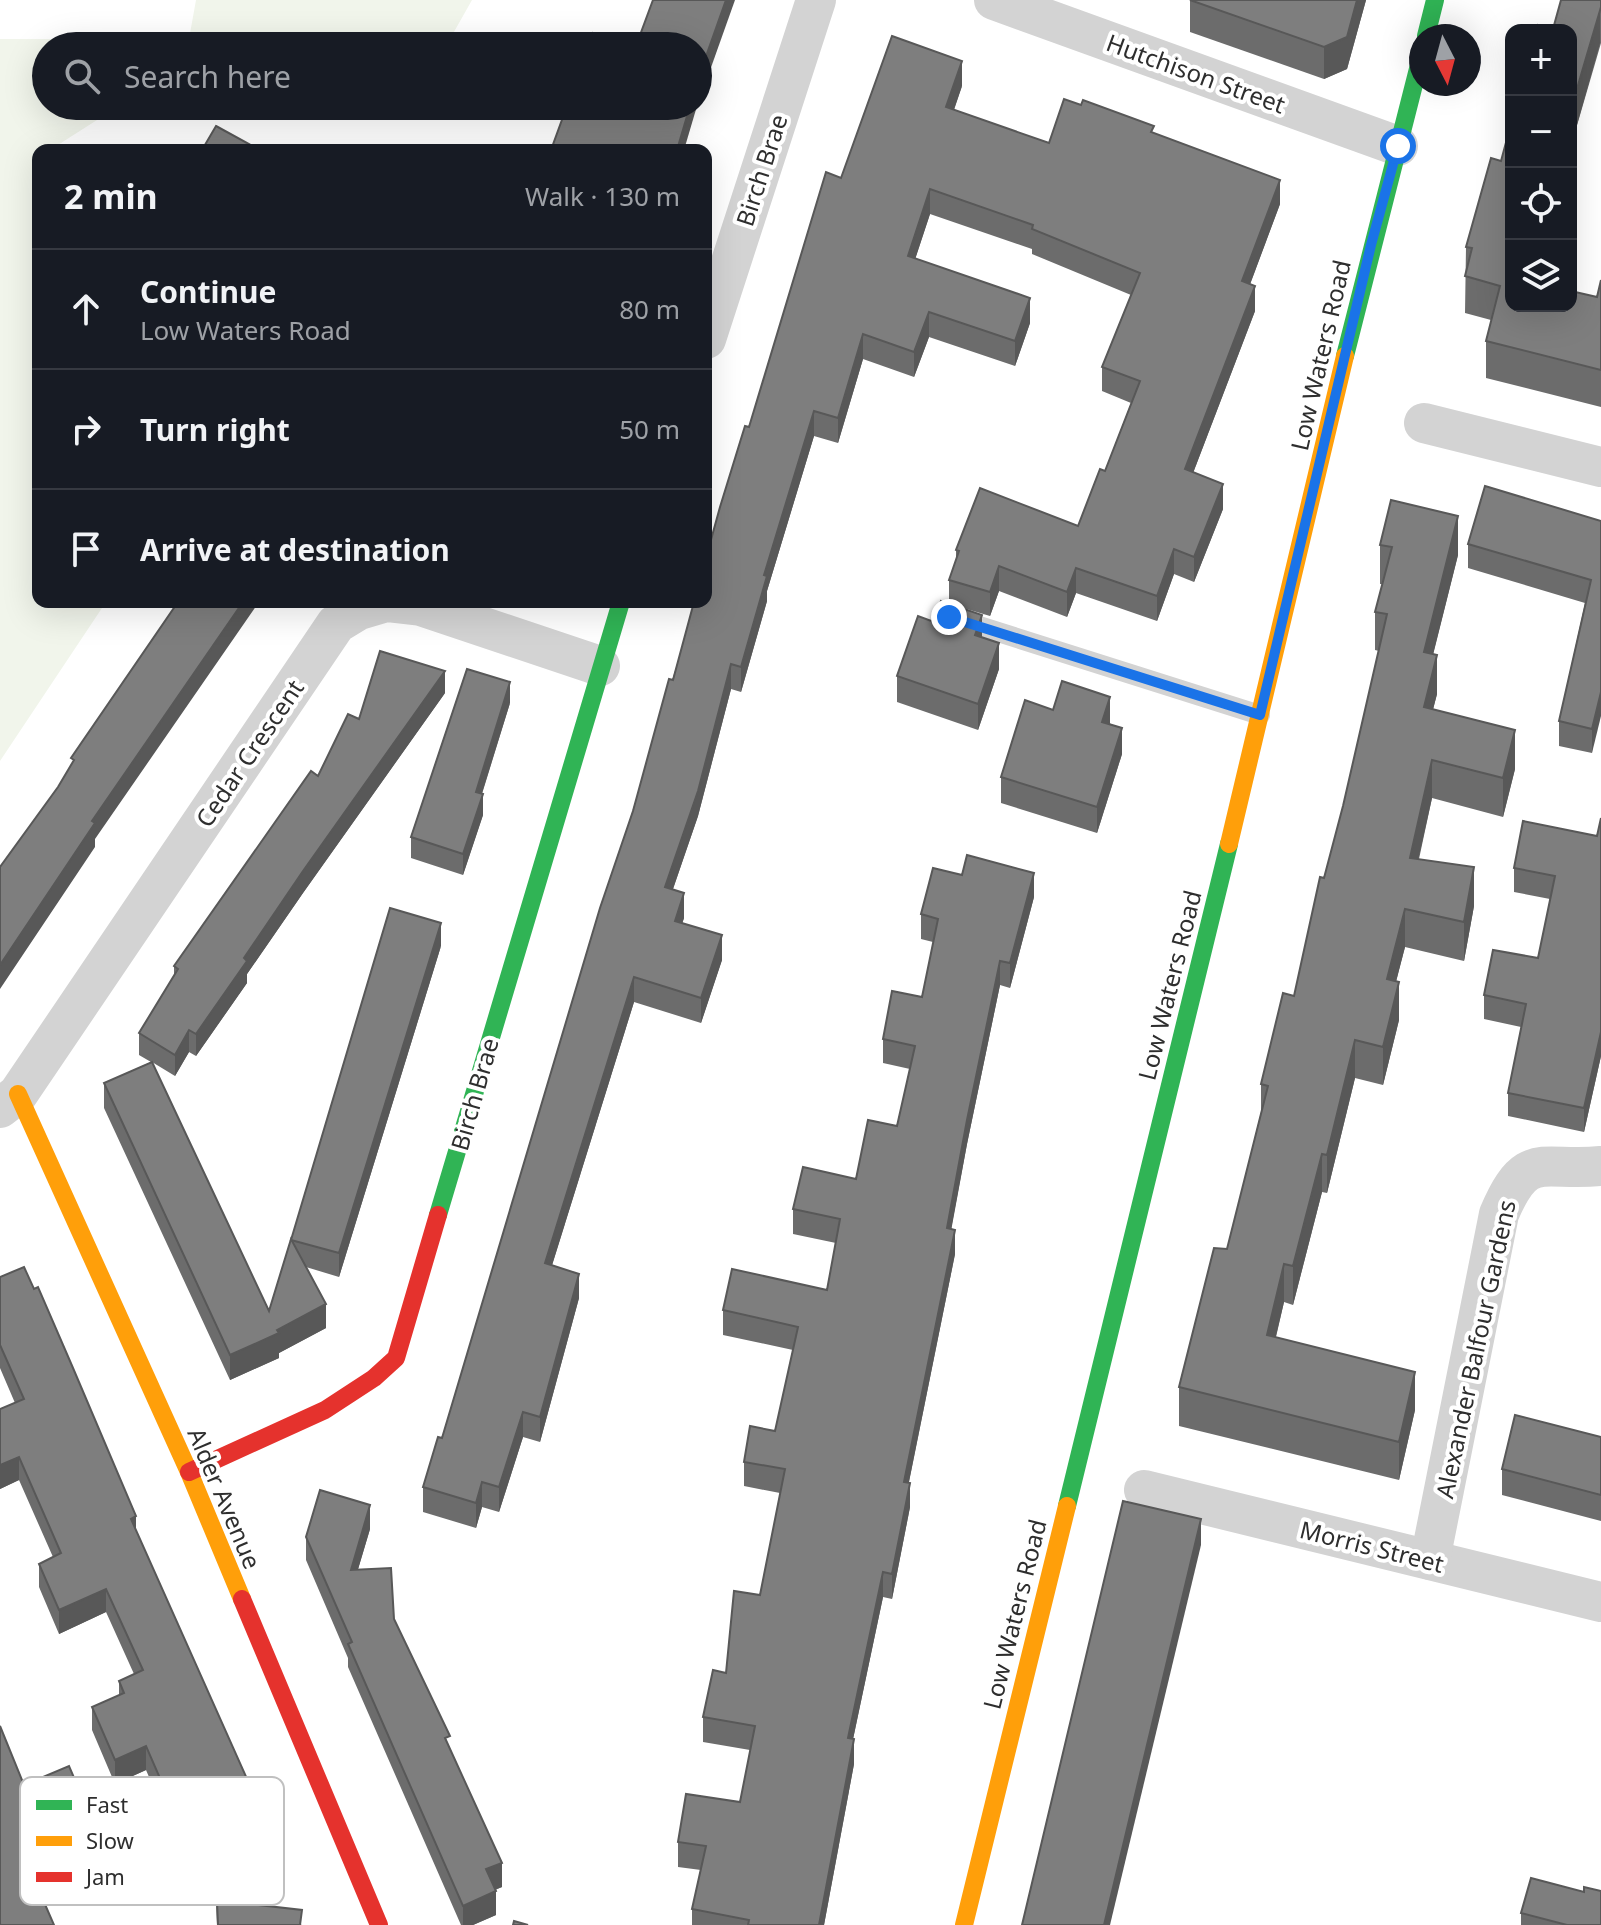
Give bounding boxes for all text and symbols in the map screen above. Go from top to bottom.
north arrow [1409,24,1481,96]
map controls [1505,24,1577,312]
button: + [1505,24,1577,96]
street label: Hutchison Street [1102,25,1290,121]
search box [32,32,712,120]
icon: search [60,54,104,98]
text: Search here [124,56,291,97]
button: − [1505,96,1577,168]
street label: Birch Brae [727,110,795,230]
route start [1380,128,1416,164]
button: locate [1505,168,1577,240]
text: 2 min [64,173,158,219]
text: Walk · 130 m [525,178,680,214]
button: layers [1505,240,1577,312]
street label: Low Waters Road [1282,257,1358,453]
text: Continue [140,271,276,312]
icon: ahead [64,287,108,331]
text: 80 m [619,291,680,327]
text: Low Waters Road [140,312,351,348]
icon: right [64,407,108,451]
text: Turn right [140,409,290,450]
text: 50 m [619,411,680,447]
icon: arrive [64,527,108,571]
text: Arrive at destination [140,529,450,570]
route end [931,599,967,635]
street label: Cedar Crescent [187,673,311,833]
street label: Low Waters Road [1129,887,1209,1083]
street label: Birch Brae [442,1034,506,1154]
street label: Alexander Balfour Gardens [1427,1197,1523,1501]
street label: Alder Avenue [180,1422,270,1574]
street label: Morris Street [1297,1512,1448,1580]
street label: Low Waters Road [974,1516,1054,1712]
legend [20,1777,284,1905]
text: Fast [86,1789,128,1819]
text: Slow [86,1825,135,1855]
text: Jam [84,1861,125,1891]

